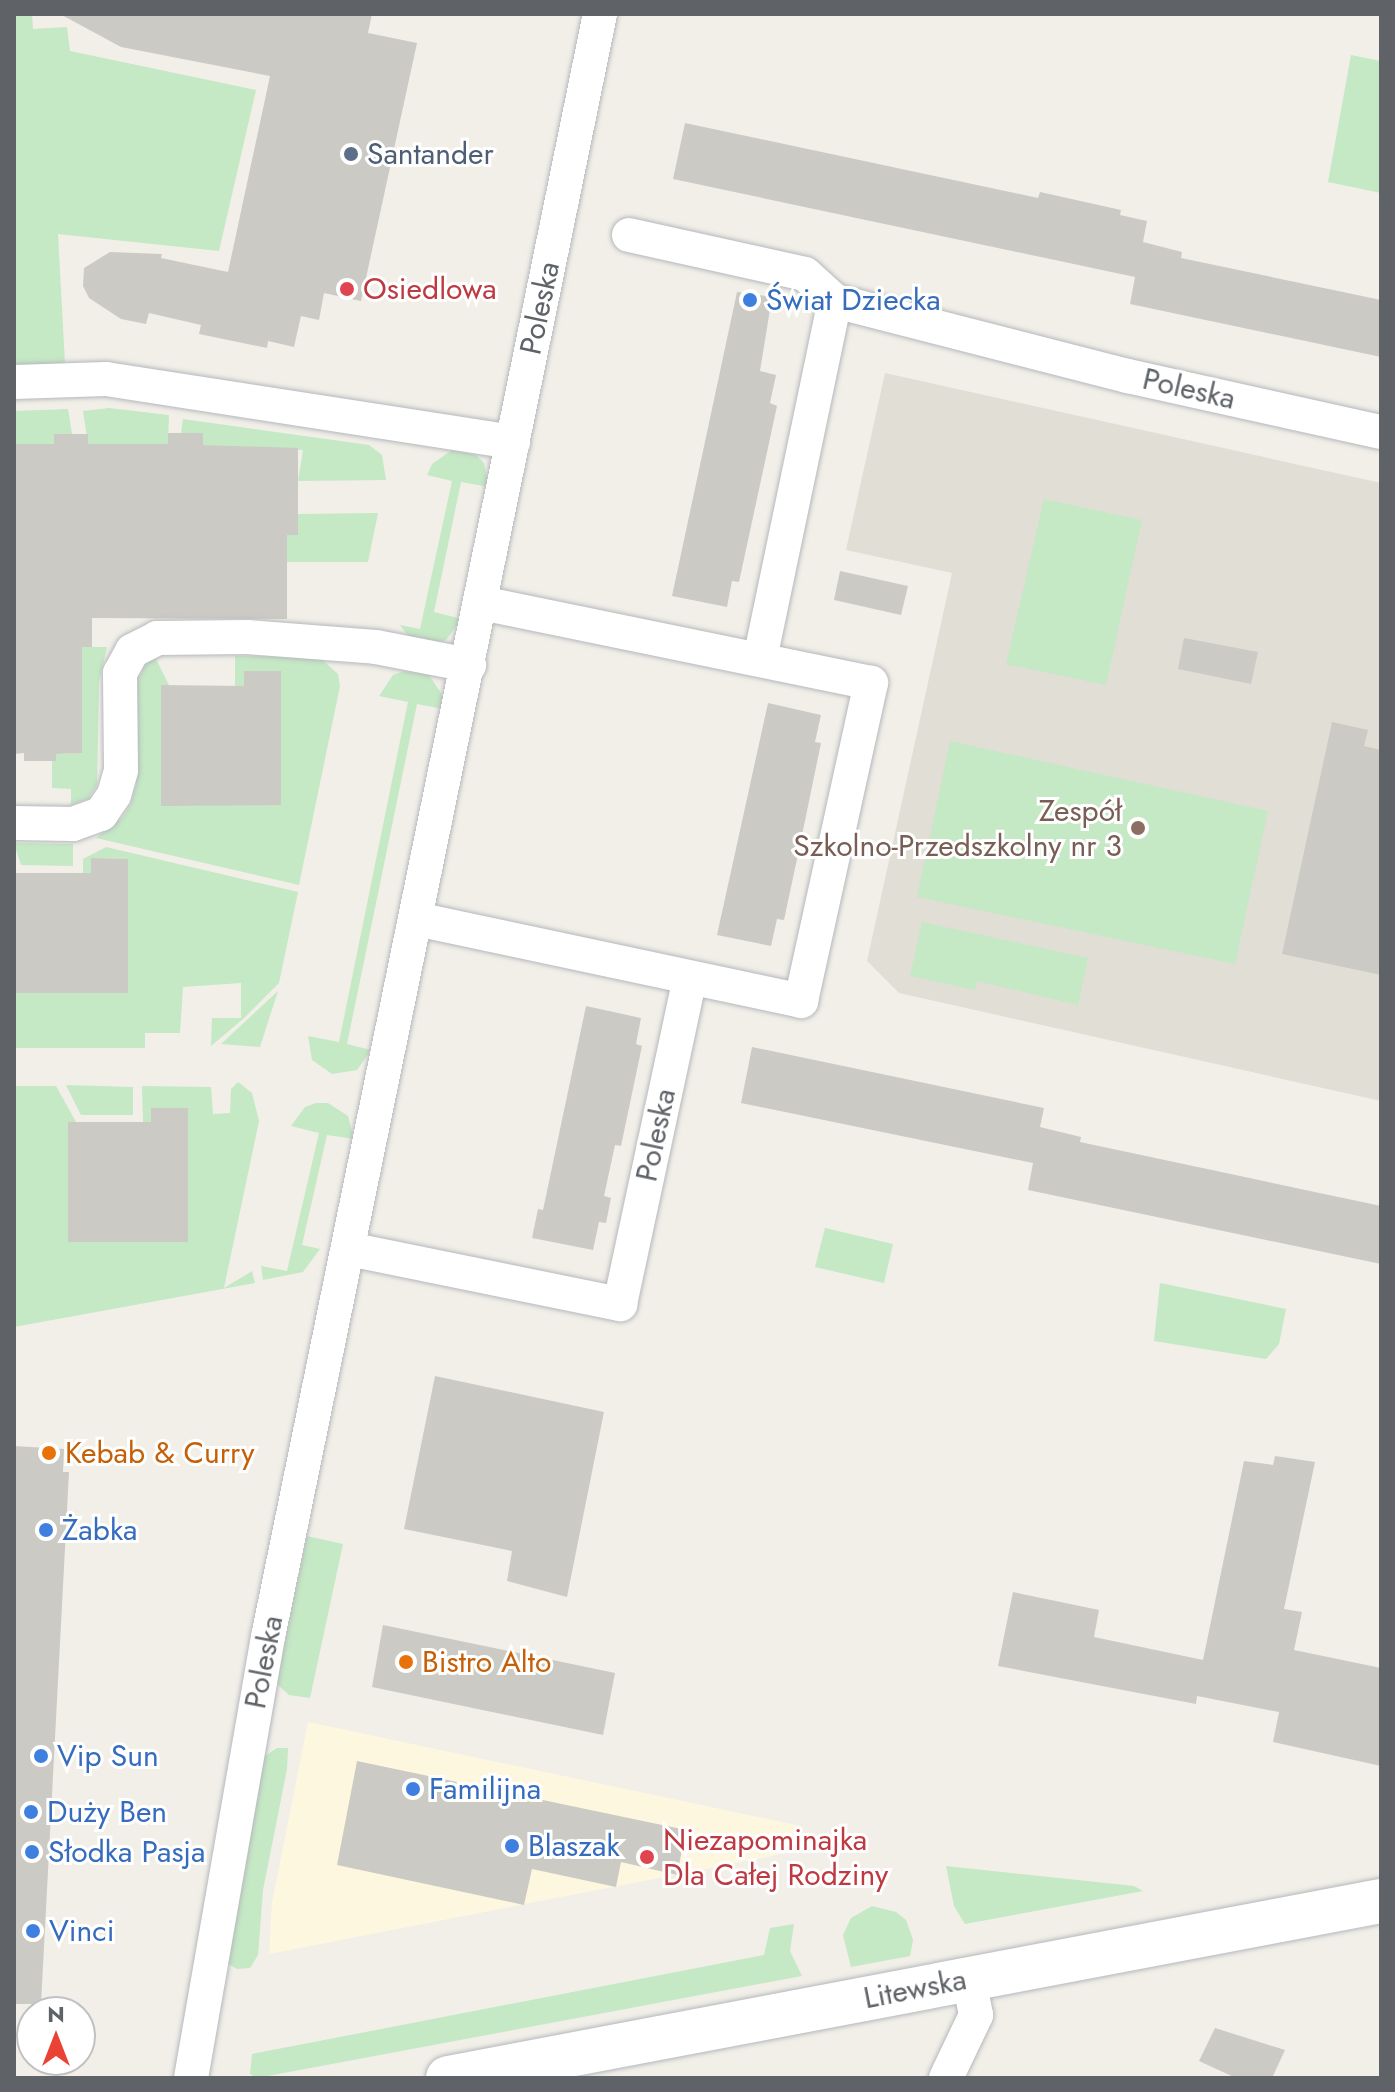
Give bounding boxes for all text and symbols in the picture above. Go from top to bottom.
place label: Santander [367,136,494,172]
marker: Santander [342,145,360,163]
street label: Poleska [513,258,567,358]
place label: Osiedlowa [363,271,497,307]
marker: Osiedlowa [338,280,356,298]
place label: Świat Dziecka [766,282,941,318]
marker: Świat Dziecka [741,291,759,309]
street label: Poleska [1139,361,1239,417]
place label: Zespół Szkolno-Przedszkolny nr 3 [793,793,1122,864]
marker: Zespół Szkolno-Przedszkolny nr 3 [1129,819,1147,837]
street label: Poleska [629,1085,683,1185]
place label: Kebab & Curry [65,1435,254,1471]
marker: Kebab & Curry [40,1444,58,1462]
place label: Żabka [62,1512,138,1548]
marker: Żabka [37,1521,55,1539]
street label: Poleska [237,1612,291,1712]
place label: Bistro Alto [422,1644,551,1680]
marker: Bistro Alto [397,1653,415,1671]
place label: Vip Sun [57,1738,159,1774]
marker: Vip Sun [32,1747,50,1765]
place label: Familijna [429,1771,541,1807]
marker: Familijna [404,1780,422,1798]
place label: Duży Ben [47,1794,167,1830]
marker: Duży Ben [22,1803,40,1821]
place label: Niezapominajka Dla Całej Rodziny [663,1822,888,1892]
place label: Blaszak [528,1828,620,1864]
place label: Słodka Pasja [48,1834,205,1870]
marker: Blaszak [503,1837,521,1855]
marker: Słodka Pasja [23,1843,41,1861]
marker: Niezapominajka Dla Całej Rodziny [638,1848,656,1866]
place label: Vinci [49,1913,114,1949]
marker: Vinci [24,1922,42,1940]
street label: Litewska [861,1961,969,2017]
north arrow [16,1996,96,2076]
text: N [47,1998,65,2030]

